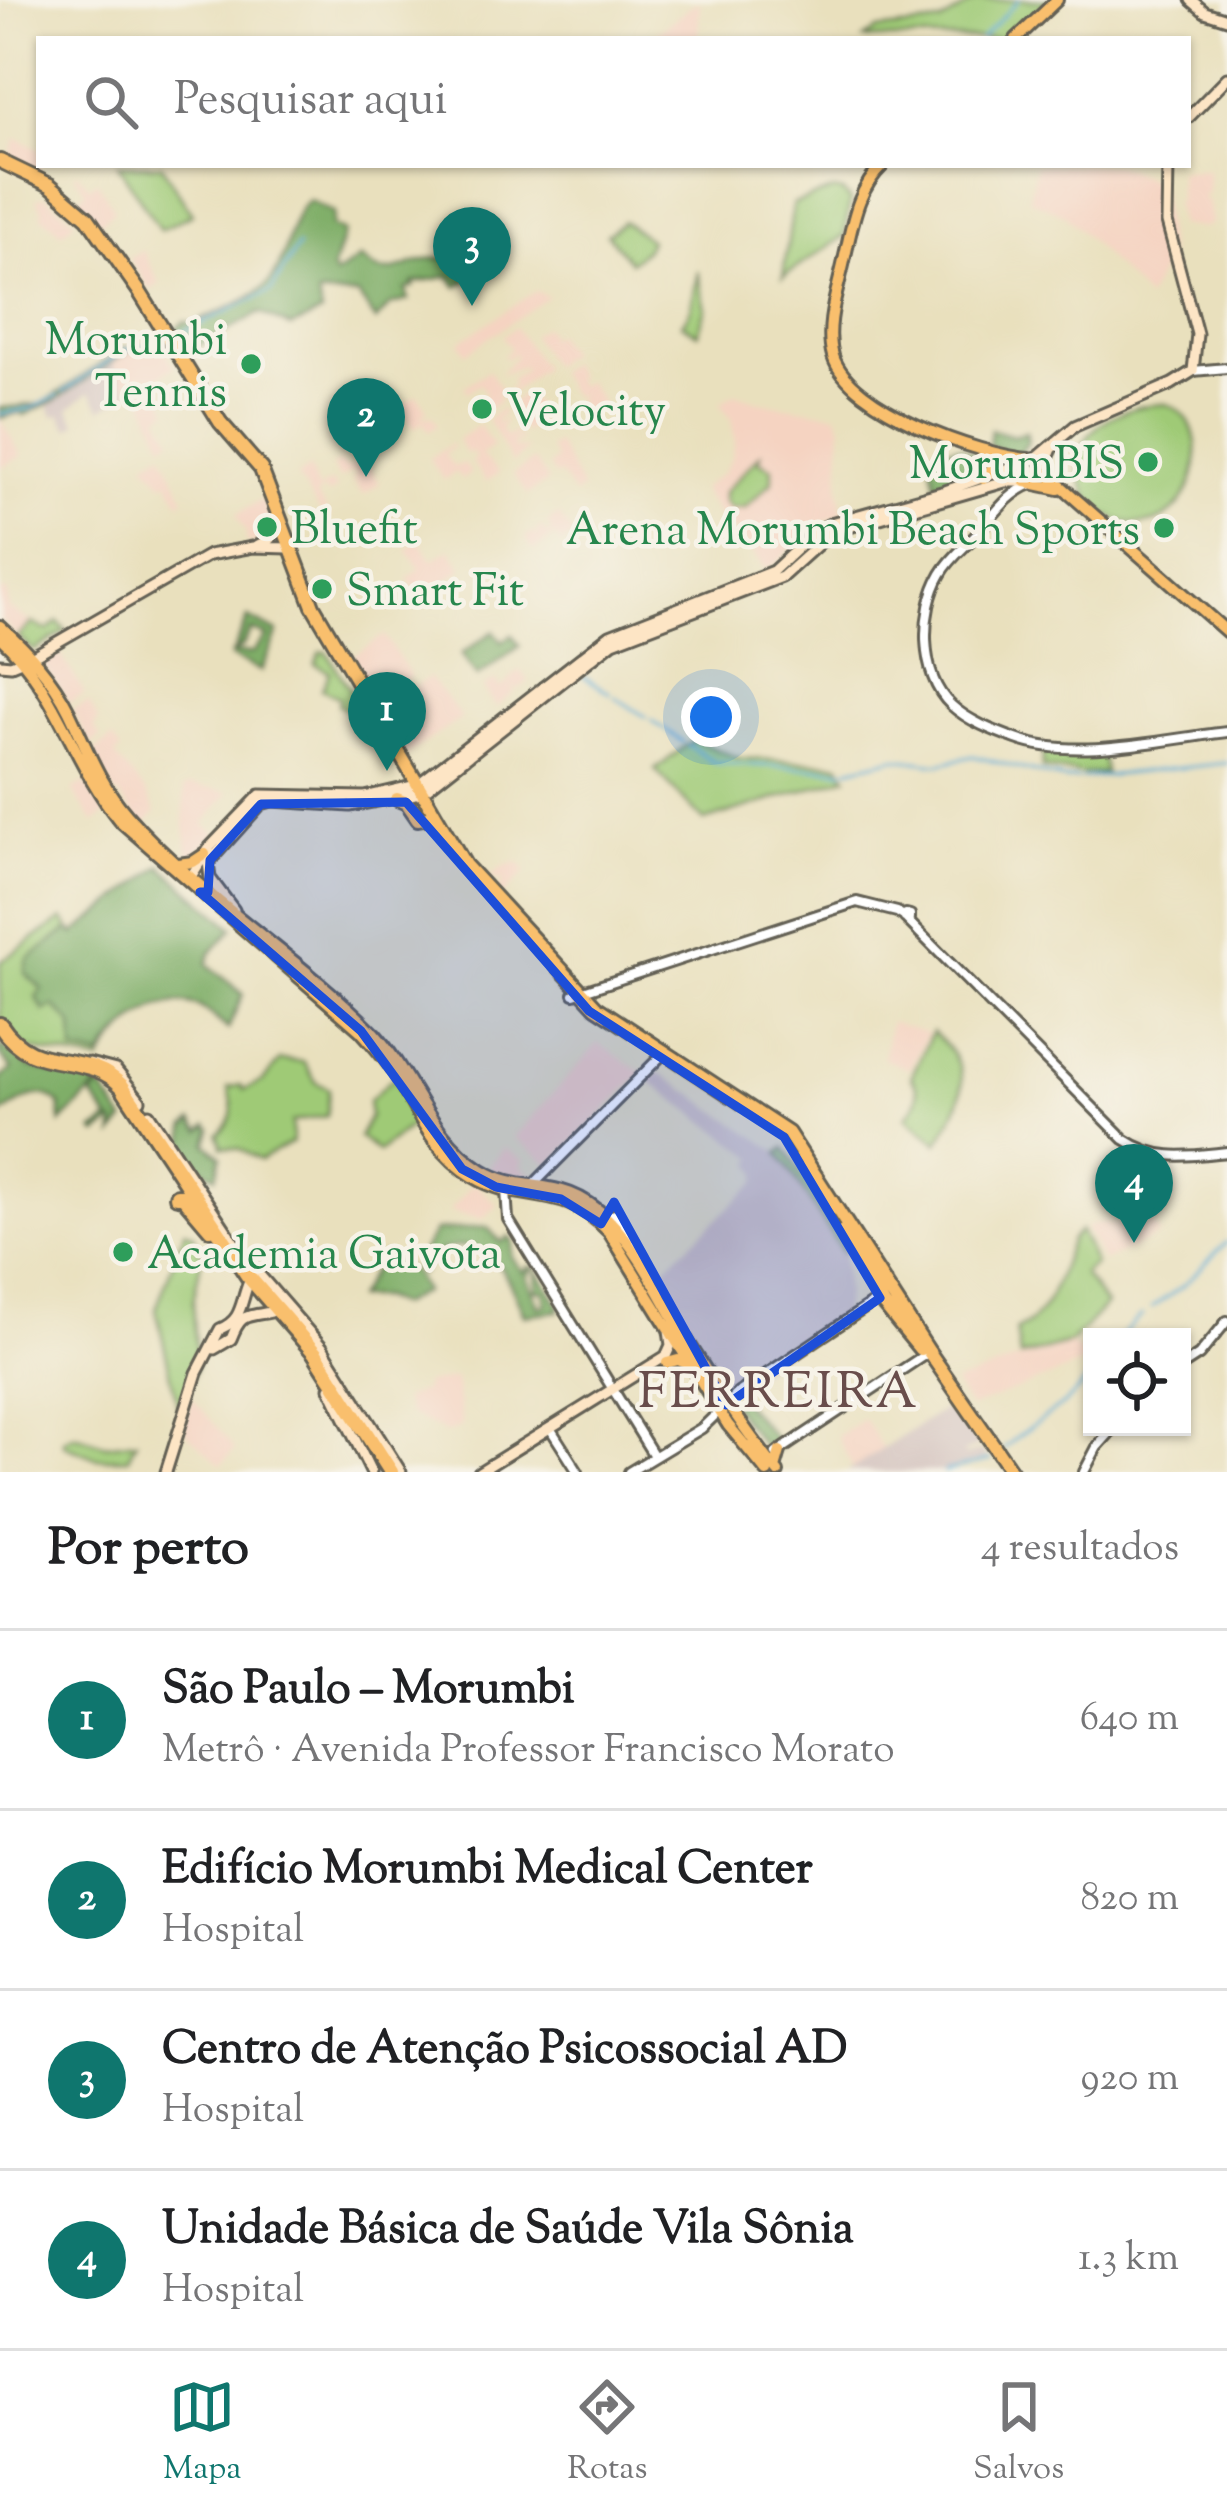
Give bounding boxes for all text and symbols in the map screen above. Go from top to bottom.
search box [36,36,1191,168]
icon: search [78,69,144,135]
text: Pesquisar aqui [174,70,447,135]
pin: 3 [433,207,511,306]
place label: Morumbi Tennis [45,311,227,428]
marker: Morumbi Tennis [238,351,264,377]
pin: 2 [327,378,405,477]
place label: Velocity [506,382,666,447]
marker: Velocity [469,396,495,422]
place label: MorumBIS [909,435,1124,500]
marker: MorumBIS [1135,449,1161,475]
place label: Bluefit [291,500,418,565]
place label: Arena Morumbi Beach Sports [566,501,1140,566]
marker: Bluefit [254,514,280,540]
marker: Arena Morumbi Beach Sports [1151,515,1177,541]
place label: Smart Fit [346,562,524,627]
marker: Smart Fit [309,576,335,602]
pin: 1 [348,672,426,771]
your location [681,687,741,747]
pin: 4 [1095,1144,1173,1243]
place label: Academia Gaivota [147,1225,501,1290]
marker: Academia Gaivota [110,1239,136,1265]
map controls [1083,1328,1191,1436]
button: locate [1083,1328,1191,1436]
district label: FERREIRA [638,1358,920,1431]
text: Por perto [48,1514,249,1587]
text: 4 resultados [981,1522,1179,1578]
text: São Paulo – Morumbi [162,1659,575,1724]
text: 1 [80,1692,94,1748]
text: 640 m [1080,1692,1179,1748]
text: Metrô · Avenida Professor Francisco Morato [162,1724,894,1780]
text: Edifício Morumbi Medical Center [162,1839,813,1904]
text: 2 [78,1872,96,1928]
text: 820 m [1080,1872,1179,1928]
text: Hospital [162,1904,304,1960]
text: Centro de Atenção Psicossocial AD [162,2019,848,2084]
text: 3 [79,2052,95,2108]
text: 920 m [1081,2052,1179,2108]
text: Hospital [162,2084,304,2140]
text: Unidade Básica de Saúde Vila Sônia [162,2199,854,2264]
text: 4 [77,2232,97,2288]
text: 1.3 km [1078,2232,1179,2288]
text: Hospital [162,2264,304,2320]
tab: Mapa [163,2374,242,2494]
tab: Rotas [567,2374,647,2494]
tab: Salvos [973,2374,1064,2494]

